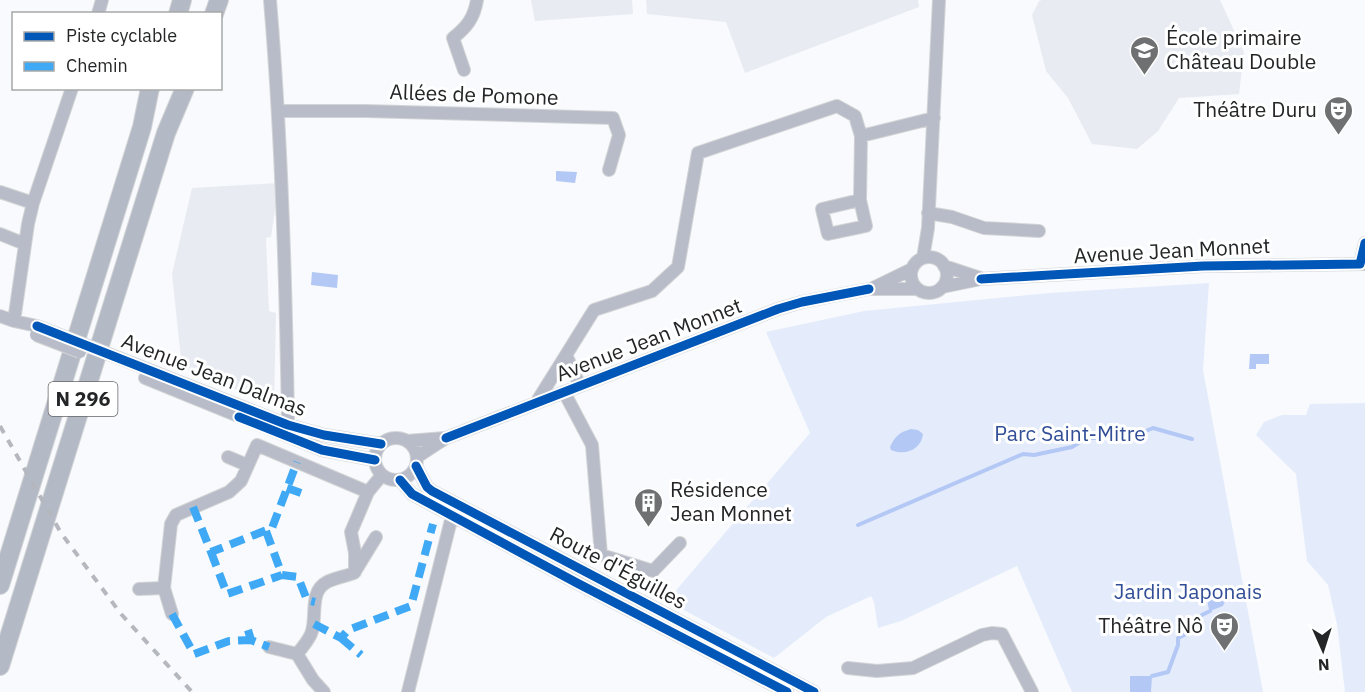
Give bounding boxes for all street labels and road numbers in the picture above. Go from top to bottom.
street label: Allées de Pomone [389,77,559,111]
street label: Avenue Jean Monnet [1073,231,1271,269]
street label: Avenue Jean Monnet [552,291,746,387]
street label: Avenue Jean Dalmas [118,326,311,422]
road number: N 296 [48,382,118,416]
street label: Route d'Éguilles [545,519,692,615]

